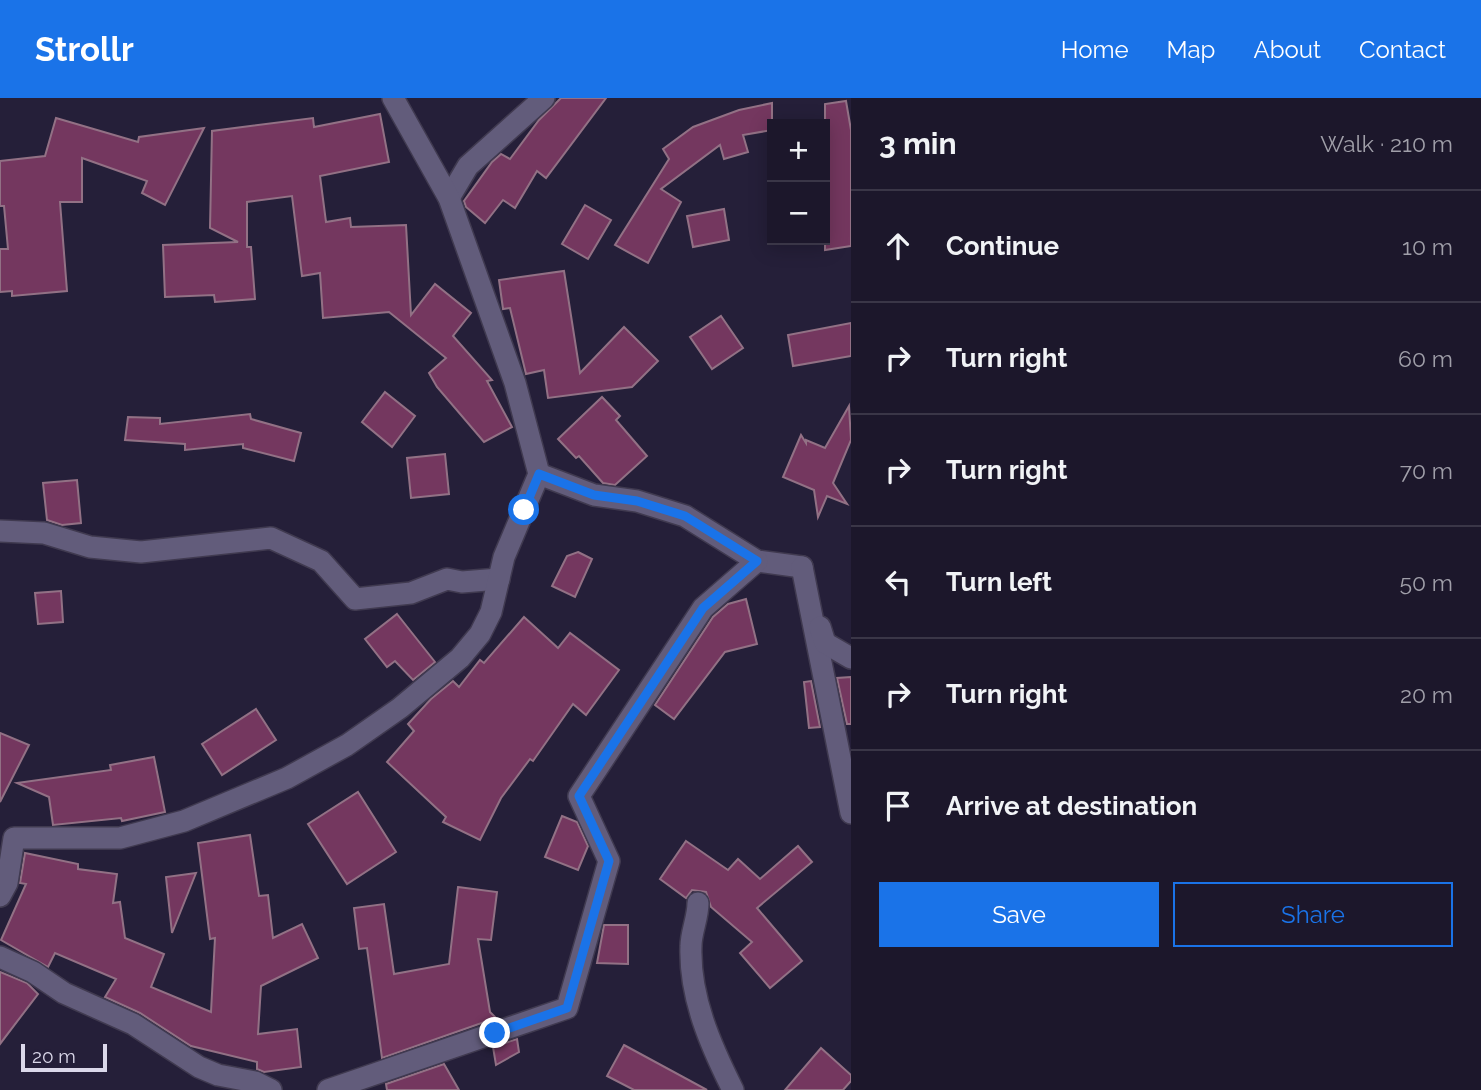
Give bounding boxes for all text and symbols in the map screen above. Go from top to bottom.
text: Strollr [35,30,134,69]
text: Home [1061,35,1129,64]
text: Map [1167,35,1215,64]
text: About [1253,35,1321,64]
text: Contact [1359,35,1446,64]
map controls [767,119,830,245]
button: + [767,119,830,182]
text: 3 min [879,126,957,161]
text: Walk · 210 m [1320,130,1453,157]
button: − [767,182,830,245]
icon: ahead [879,227,917,265]
text: Continue [946,231,1059,261]
text: 10 m [1402,233,1453,260]
icon: right [879,339,917,377]
text: Turn right [946,343,1067,373]
text: 60 m [1398,345,1453,372]
icon: right [879,451,917,489]
text: Turn right [946,455,1067,485]
text: 70 m [1400,457,1453,484]
route start [508,494,539,525]
icon: left [879,563,917,601]
text: Turn left [946,567,1052,597]
text: 50 m [1399,569,1453,596]
icon: right [879,675,917,713]
text: Turn right [946,679,1067,709]
text: 20 m [1400,681,1453,708]
icon: arrive [879,787,917,825]
text: Arrive at destination [946,791,1197,821]
button: Save [879,882,1159,947]
button: Share [1173,882,1453,947]
route end [479,1017,510,1048]
scale bar [21,1041,107,1073]
text: 20 m [32,1045,76,1067]

